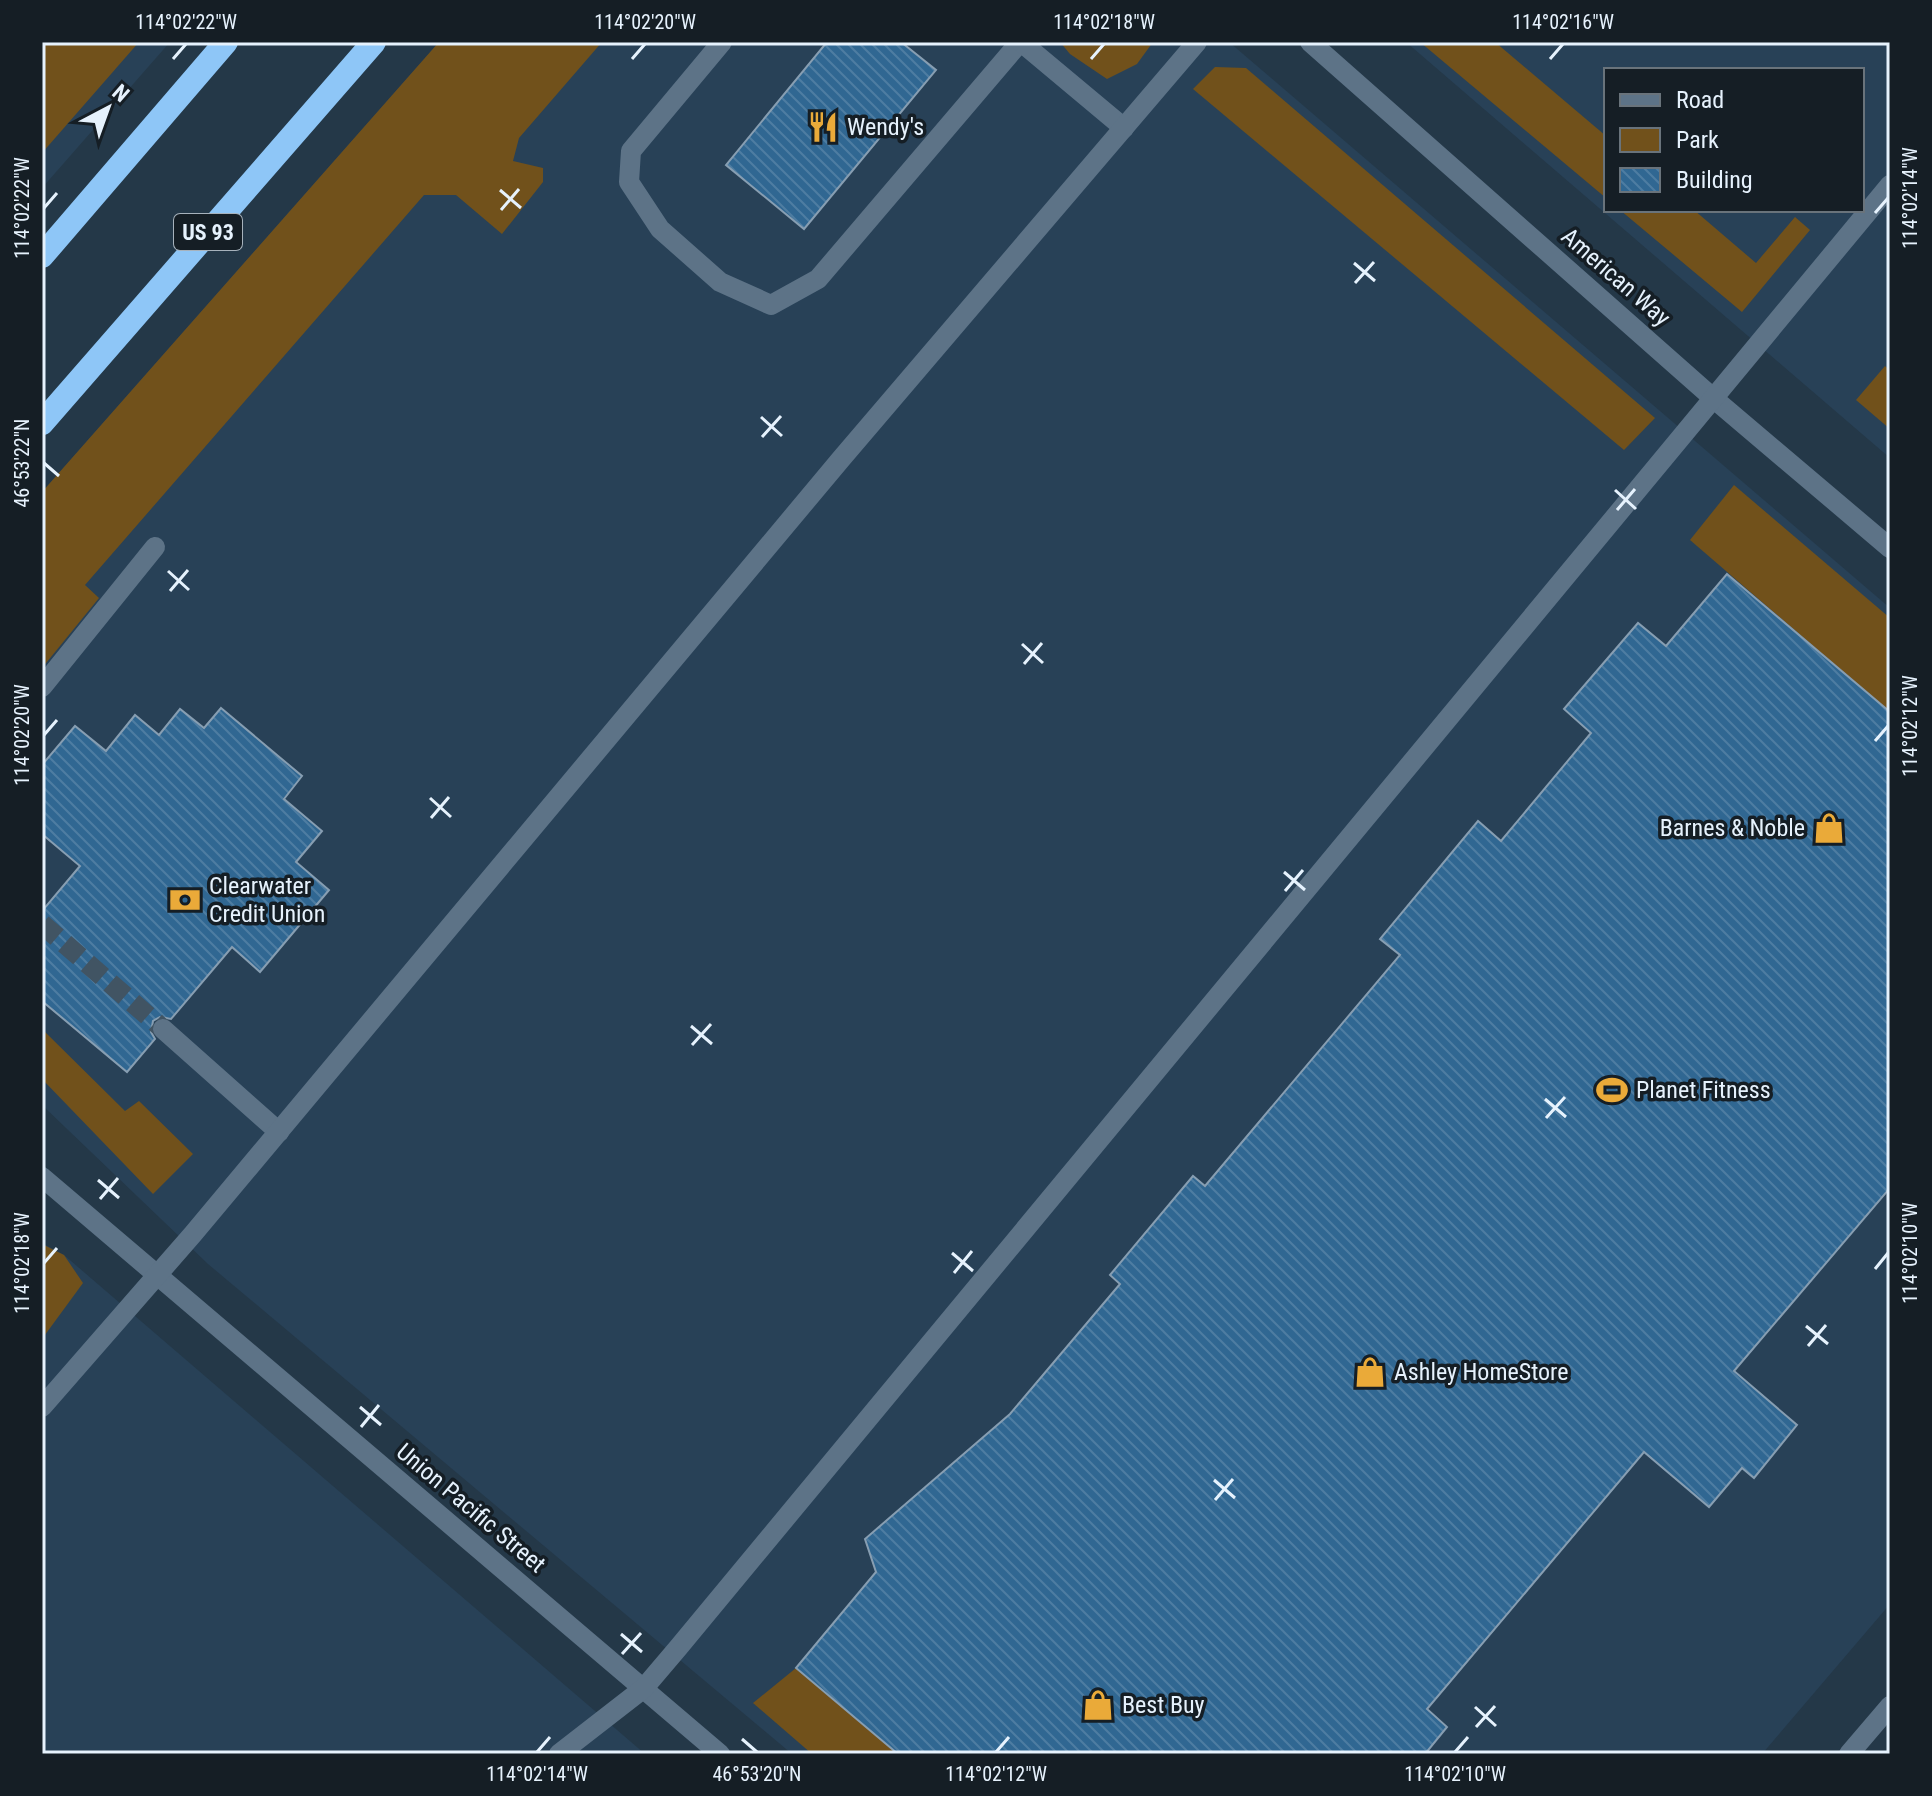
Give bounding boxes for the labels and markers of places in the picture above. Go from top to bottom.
restaurant icon: Wendy's [806,110,840,144]
place label: Wendy's [847,113,924,141]
shop icon: Barnes & Noble [1812,811,1846,845]
place label: Barnes & Noble [1660,814,1805,842]
place label: Clearwater Credit Union [209,872,325,928]
bank icon: Clearwater Credit Union [168,883,202,917]
sports icon: Planet Fitness [1595,1073,1629,1107]
place label: Planet Fitness [1636,1076,1771,1104]
shop icon: Ashley HomeStore [1353,1355,1387,1389]
place label: Ashley HomeStore [1394,1358,1568,1386]
shop icon: Best Buy [1081,1688,1115,1722]
place label: Best Buy [1122,1691,1205,1719]

